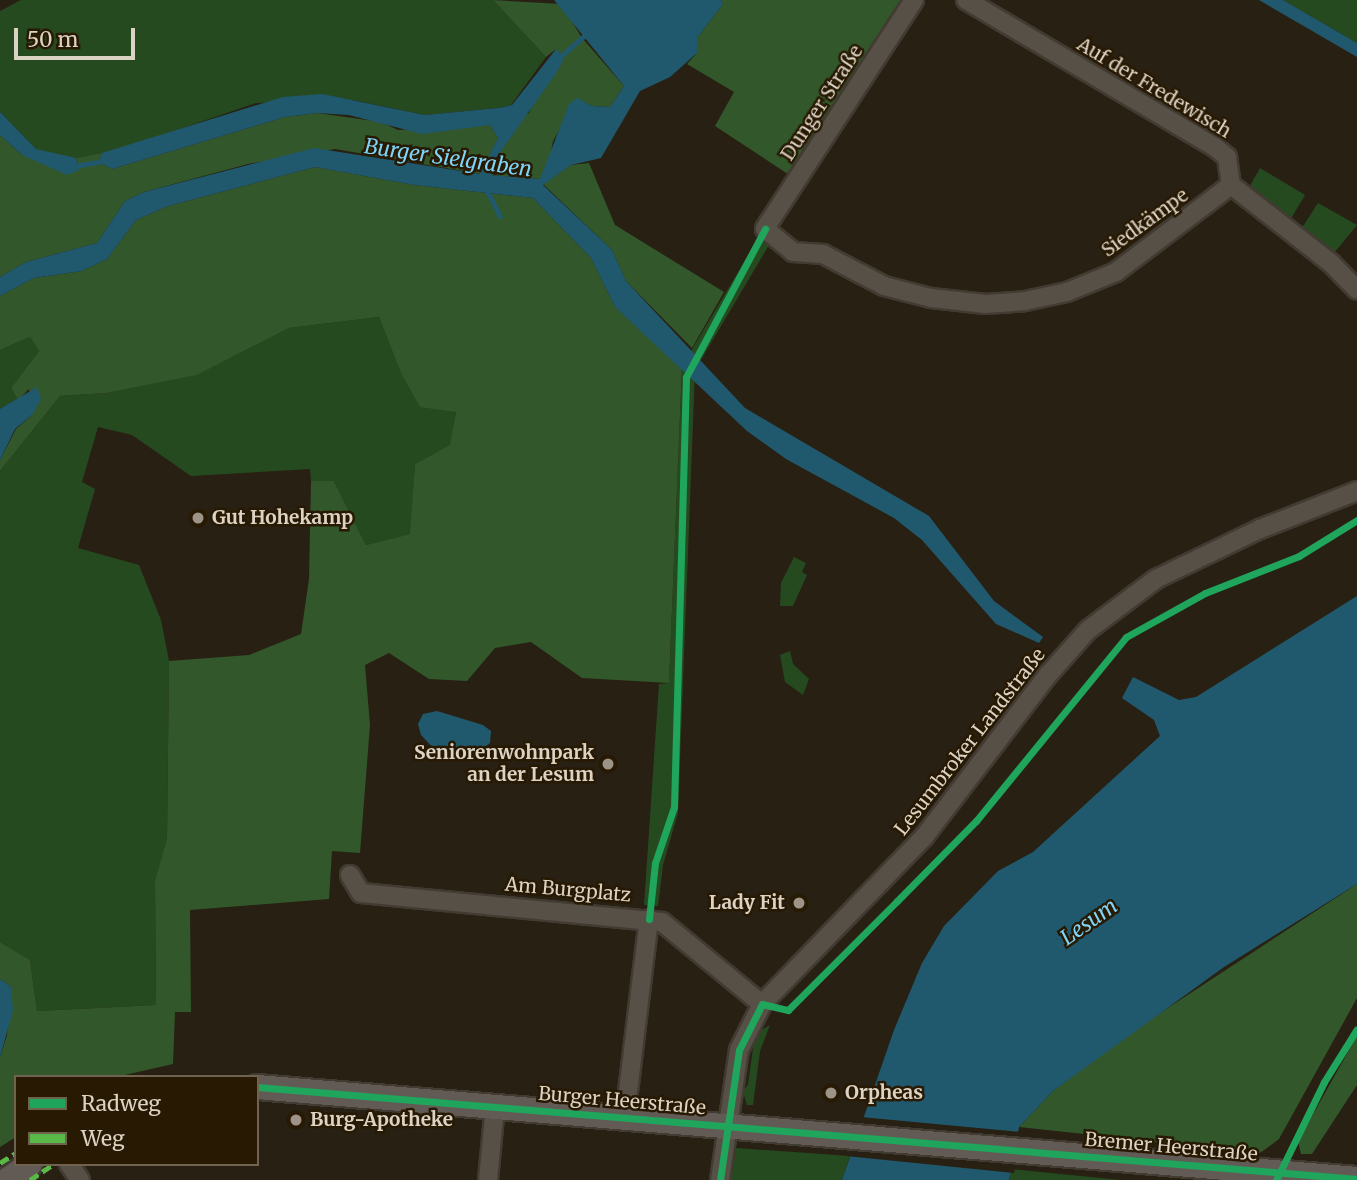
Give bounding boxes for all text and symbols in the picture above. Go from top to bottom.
scale bar [18,14,138,58]
text: 50 m [27,26,78,53]
street label: Auf der Fredewisch [1073,33,1235,143]
street label: Dunger Straße [776,41,868,165]
water label: Burger Sielgraben [363,134,533,182]
street label: Siedkämpe [1097,184,1193,262]
place label: Gut Hohekamp [212,507,353,529]
marker: Gut Hohekamp [190,510,206,526]
street label: Lesumbroker Landstraße [890,644,1050,840]
place label: Seniorenwohnpark an der Lesum [414,742,594,786]
marker: Seniorenwohnpark an der Lesum [600,756,616,772]
street label: Am Burgplatz [504,873,632,907]
place label: Lady Fit [709,892,785,914]
water label: Lesum [1056,893,1122,951]
marker: Lady Fit [791,895,807,911]
legend [14,1075,259,1166]
street label: Burger Heerstraße [537,1082,707,1120]
place label: Orpheas [845,1082,923,1104]
marker: Orpheas [823,1085,839,1101]
text: Radweg [81,1090,161,1117]
place label: Burg-Apotheke [310,1109,453,1131]
marker: Burg-Apotheke [288,1112,304,1128]
text: Weg [81,1125,125,1152]
street label: Bremer Heerstraße [1083,1128,1259,1166]

